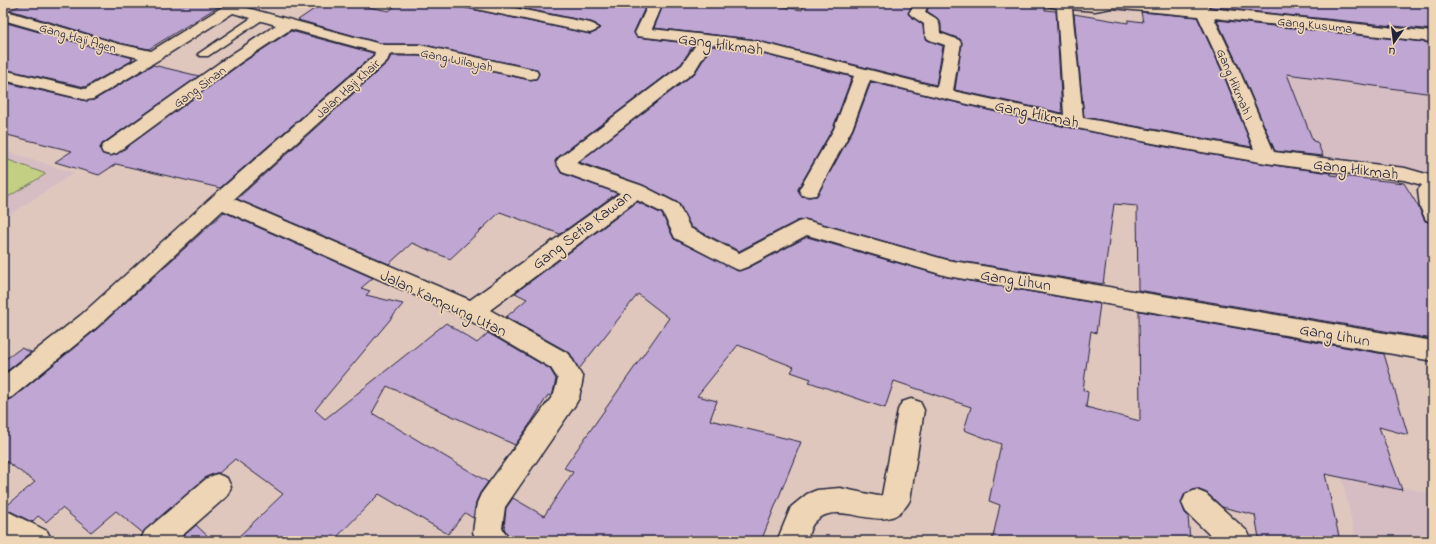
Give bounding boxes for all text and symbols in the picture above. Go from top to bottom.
street label: Gang Kusuma [1276,12,1353,40]
street label: Gang Haji Agen [36,18,118,59]
north arrow [1374,22,1414,62]
street label: Gang Hikmah [677,27,765,63]
text: U [1386,42,1397,59]
street label: Gang Wilayah [419,44,495,78]
street label: Gang Hikmah I [1210,46,1258,124]
street label: Jalan Haji Khair [312,54,385,123]
street label: Gang Sinan [170,62,231,114]
street label: Gang Hikmah [992,94,1081,136]
street label: Gang Hikmah [1312,153,1400,187]
street label: Gang Setia Kawan [527,185,637,276]
street label: Jalan Kampung Utan [376,264,511,344]
street label: Gang Lihun [979,264,1053,298]
street label: Gang Lihun [1298,318,1372,354]

